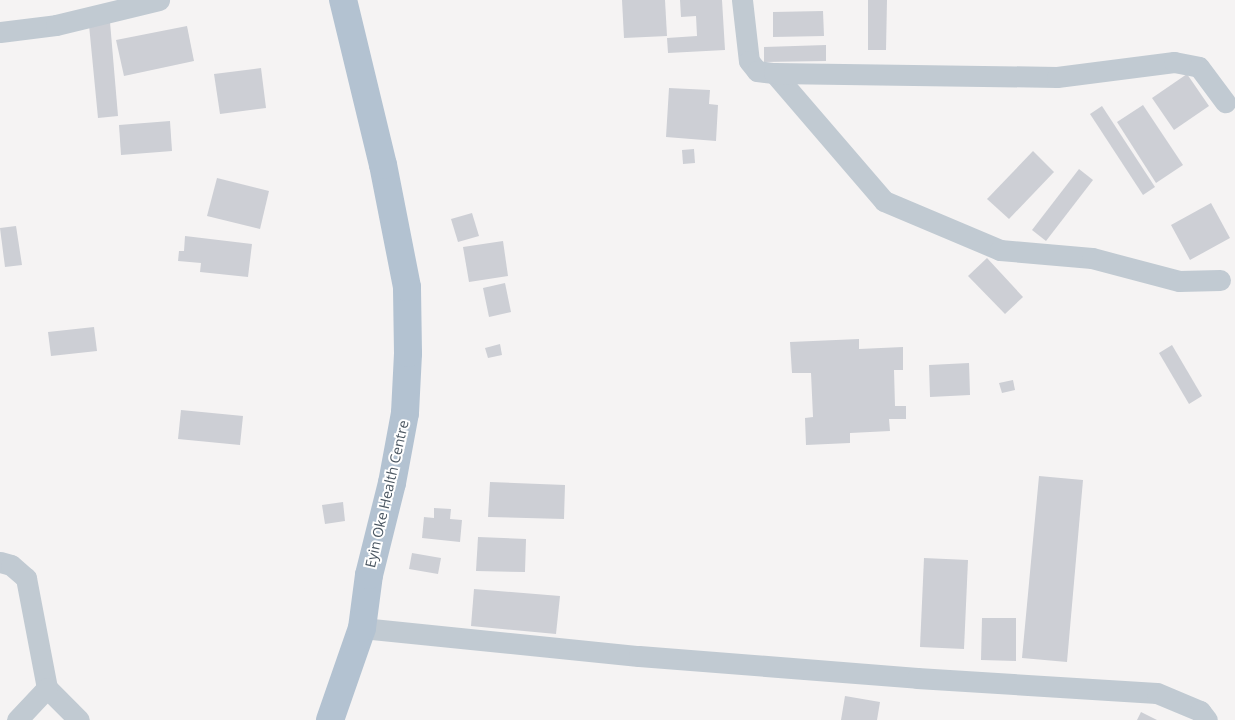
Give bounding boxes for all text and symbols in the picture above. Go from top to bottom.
street label: Eyin Oke Health Centre [362,419,412,569]

